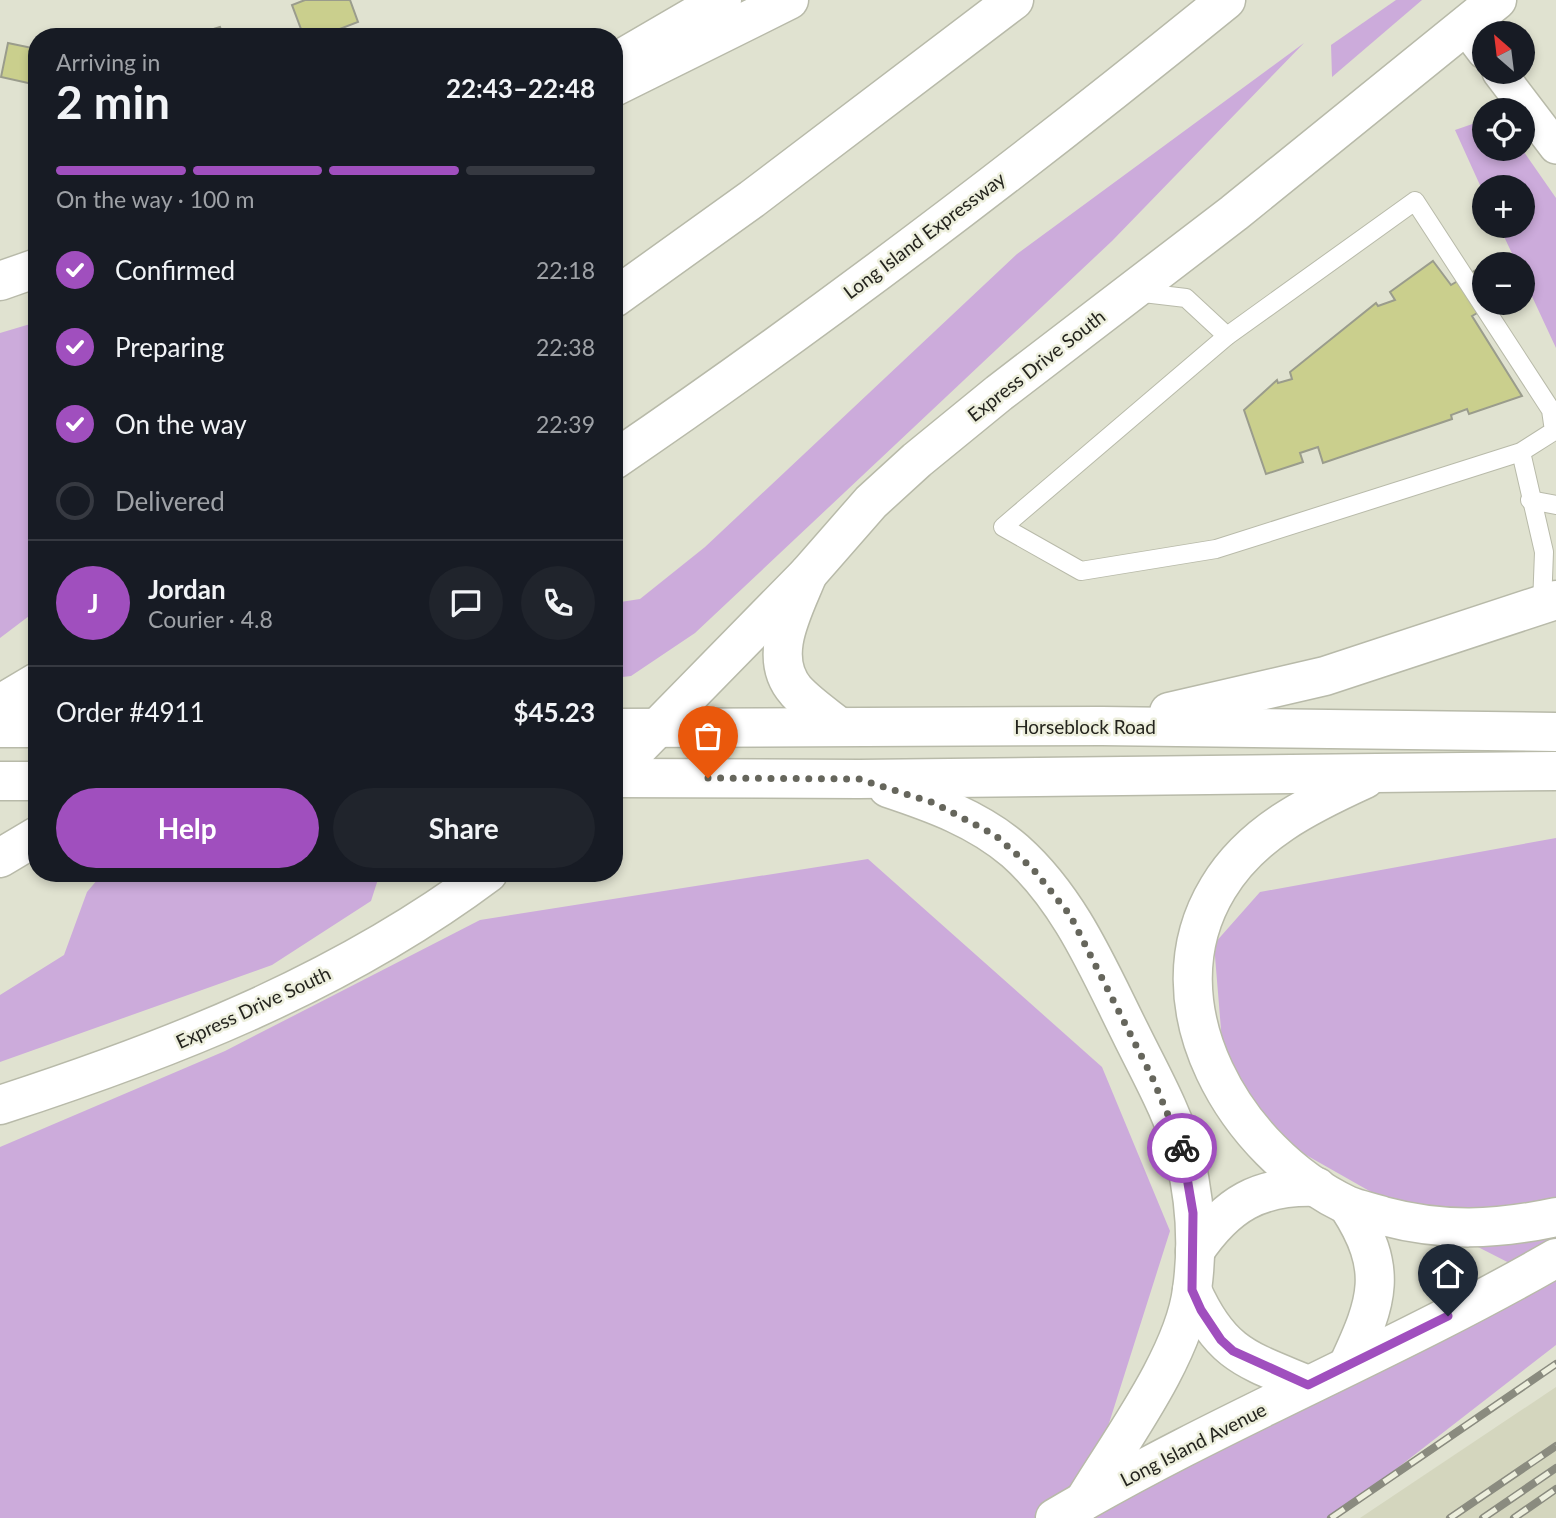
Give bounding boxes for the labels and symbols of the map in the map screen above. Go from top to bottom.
north arrow [1472,21,1535,84]
street label: Long Island Expressway [839,167,1010,303]
street label: Express Drive South [963,304,1109,426]
pin [678,706,738,778]
street label: Horseblock Road [1014,715,1156,738]
street label: Express Drive South [172,961,334,1053]
courier [1147,1113,1217,1183]
pin [1418,1244,1478,1316]
street label: Long Island Avenue [1116,1397,1270,1491]

